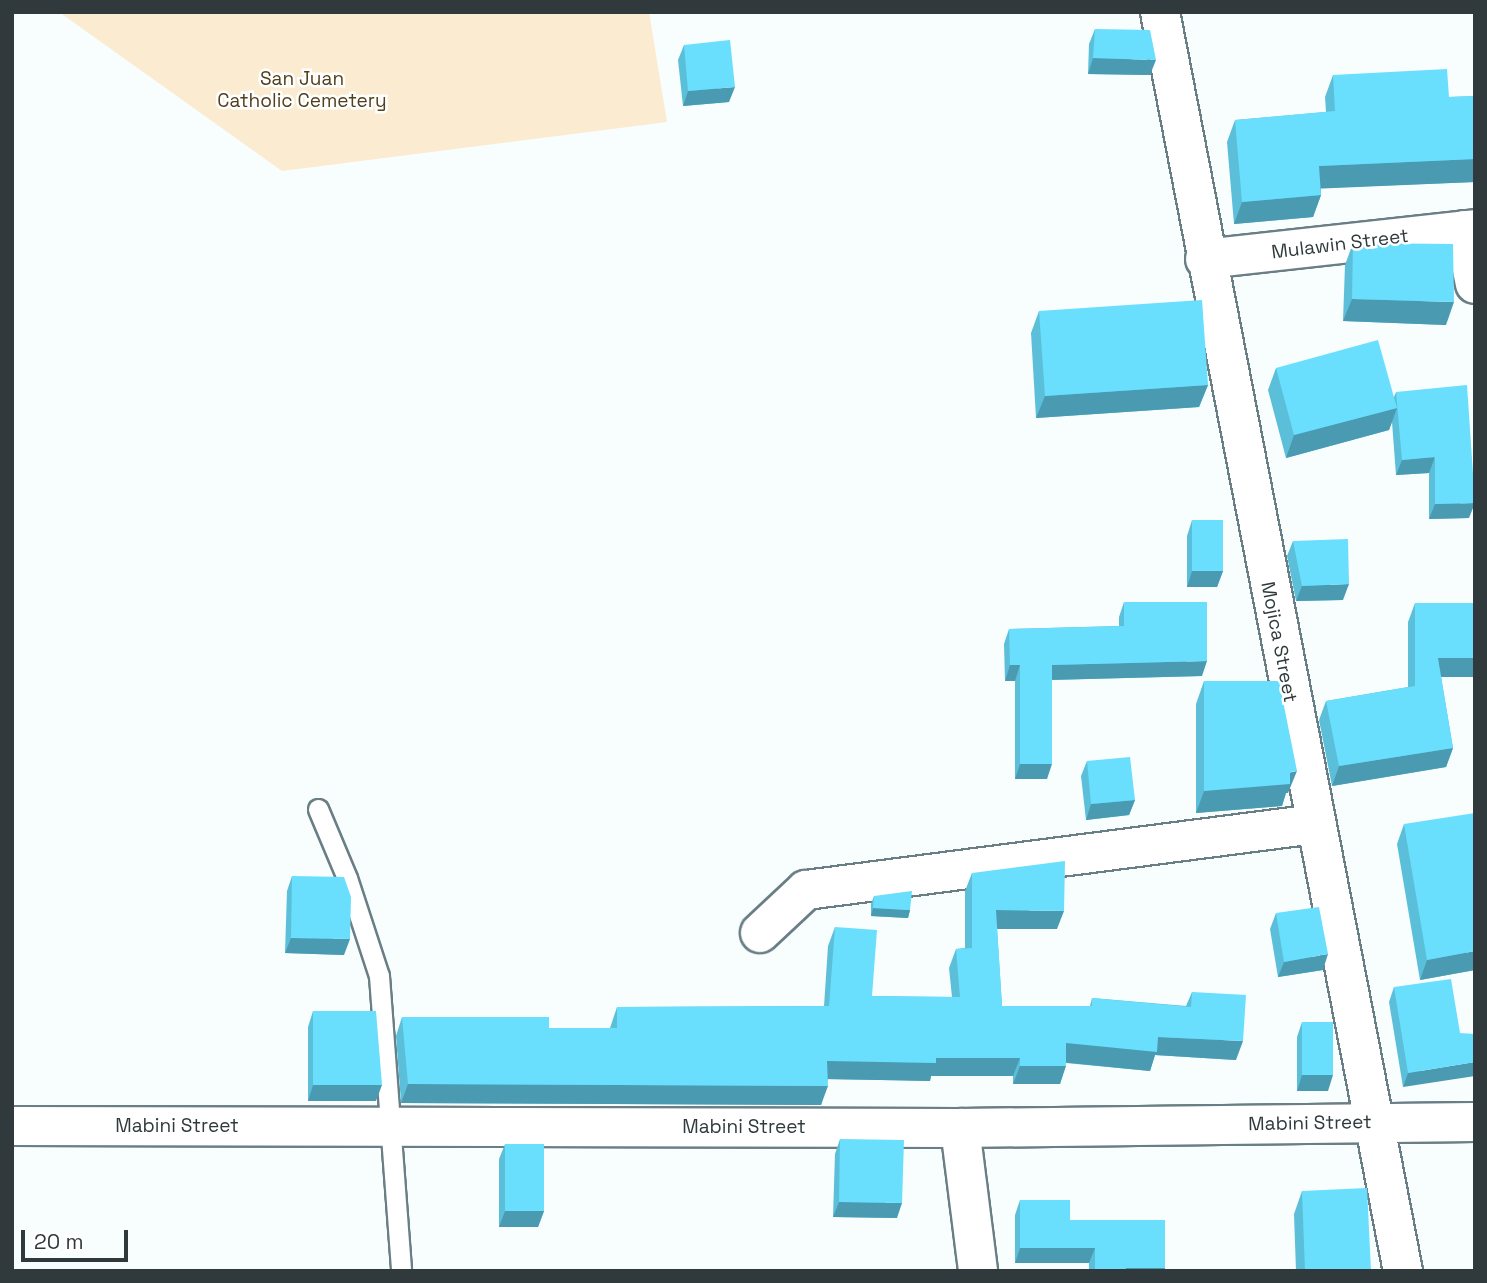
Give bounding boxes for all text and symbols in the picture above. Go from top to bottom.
park label: San Juan Catholic Cemetery [217,68,387,112]
street label: Mulawin Street [1270,224,1410,264]
street label: Mojica Street [1256,580,1302,704]
street label: Mabini Street [1248,1111,1372,1135]
street label: Mabini Street [115,1115,239,1137]
street label: Mabini Street [682,1116,806,1138]
scale bar [24,1216,131,1260]
text: 20 m [34,1228,84,1255]

